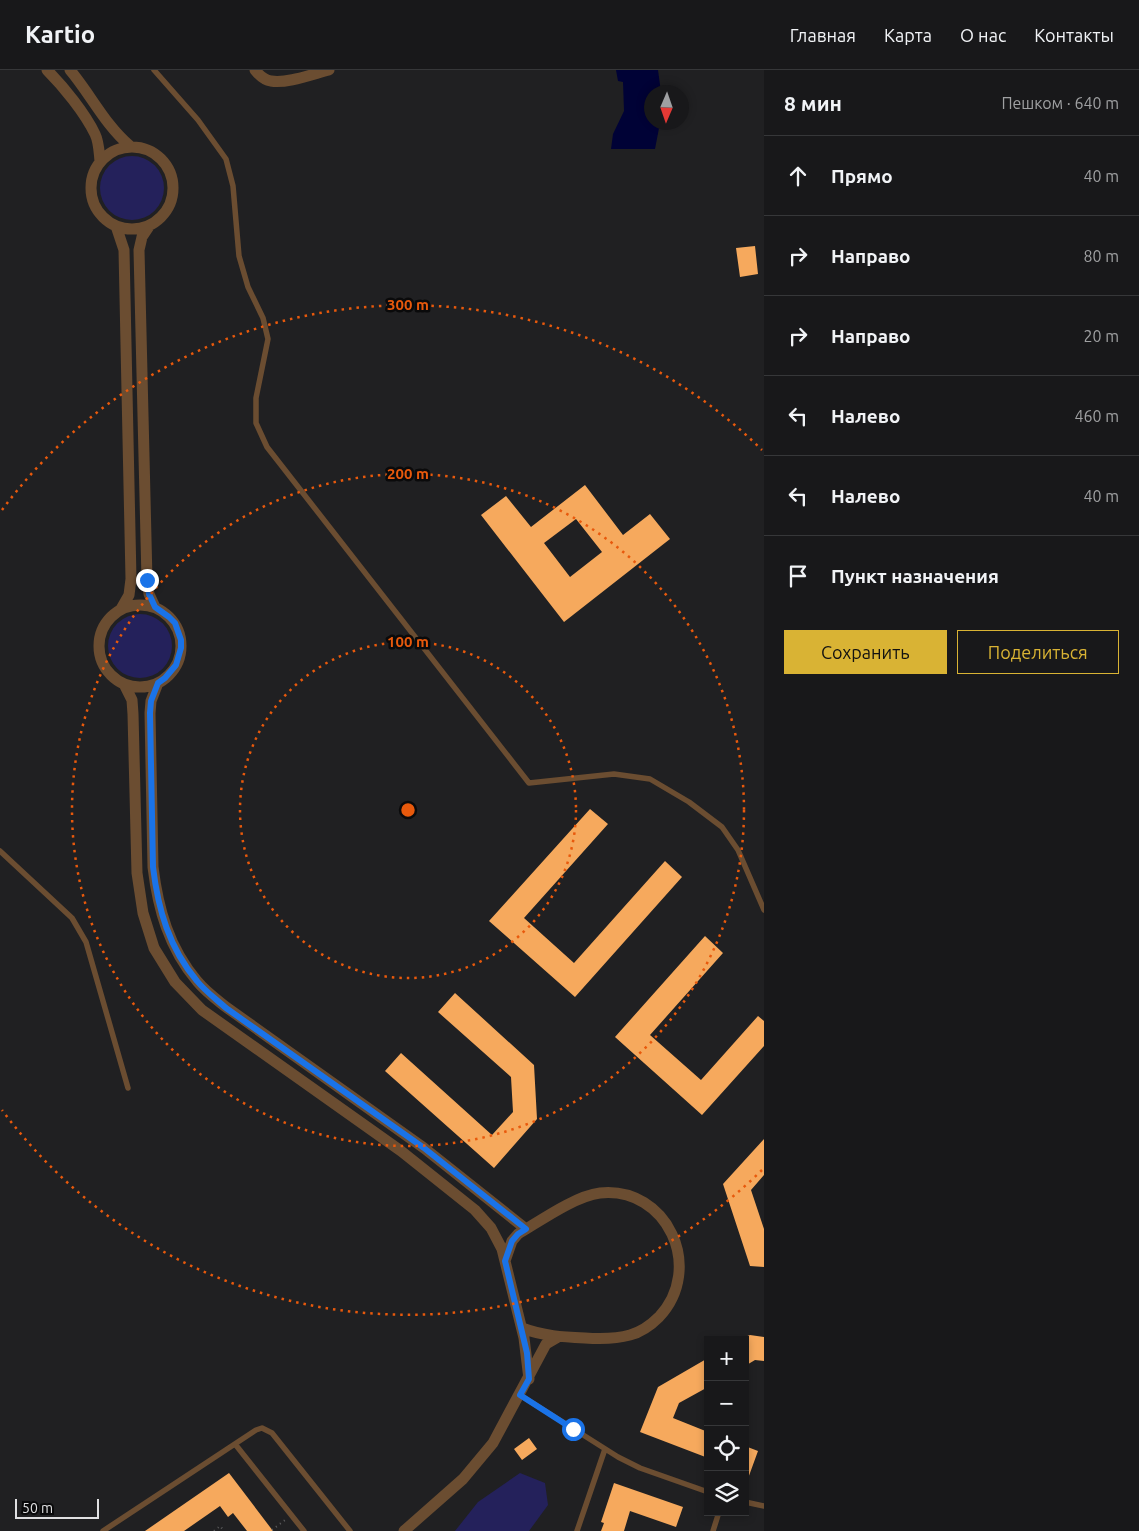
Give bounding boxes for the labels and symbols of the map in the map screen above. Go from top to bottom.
north arrow [644,85,689,130]
text: 300 m [387,296,429,313]
text: 200 m [387,465,429,482]
route end [136,569,159,592]
text: 100 m [387,633,429,650]
centre of rings [399,801,417,819]
route start [562,1418,585,1441]
scale bar [15,1496,99,1519]

